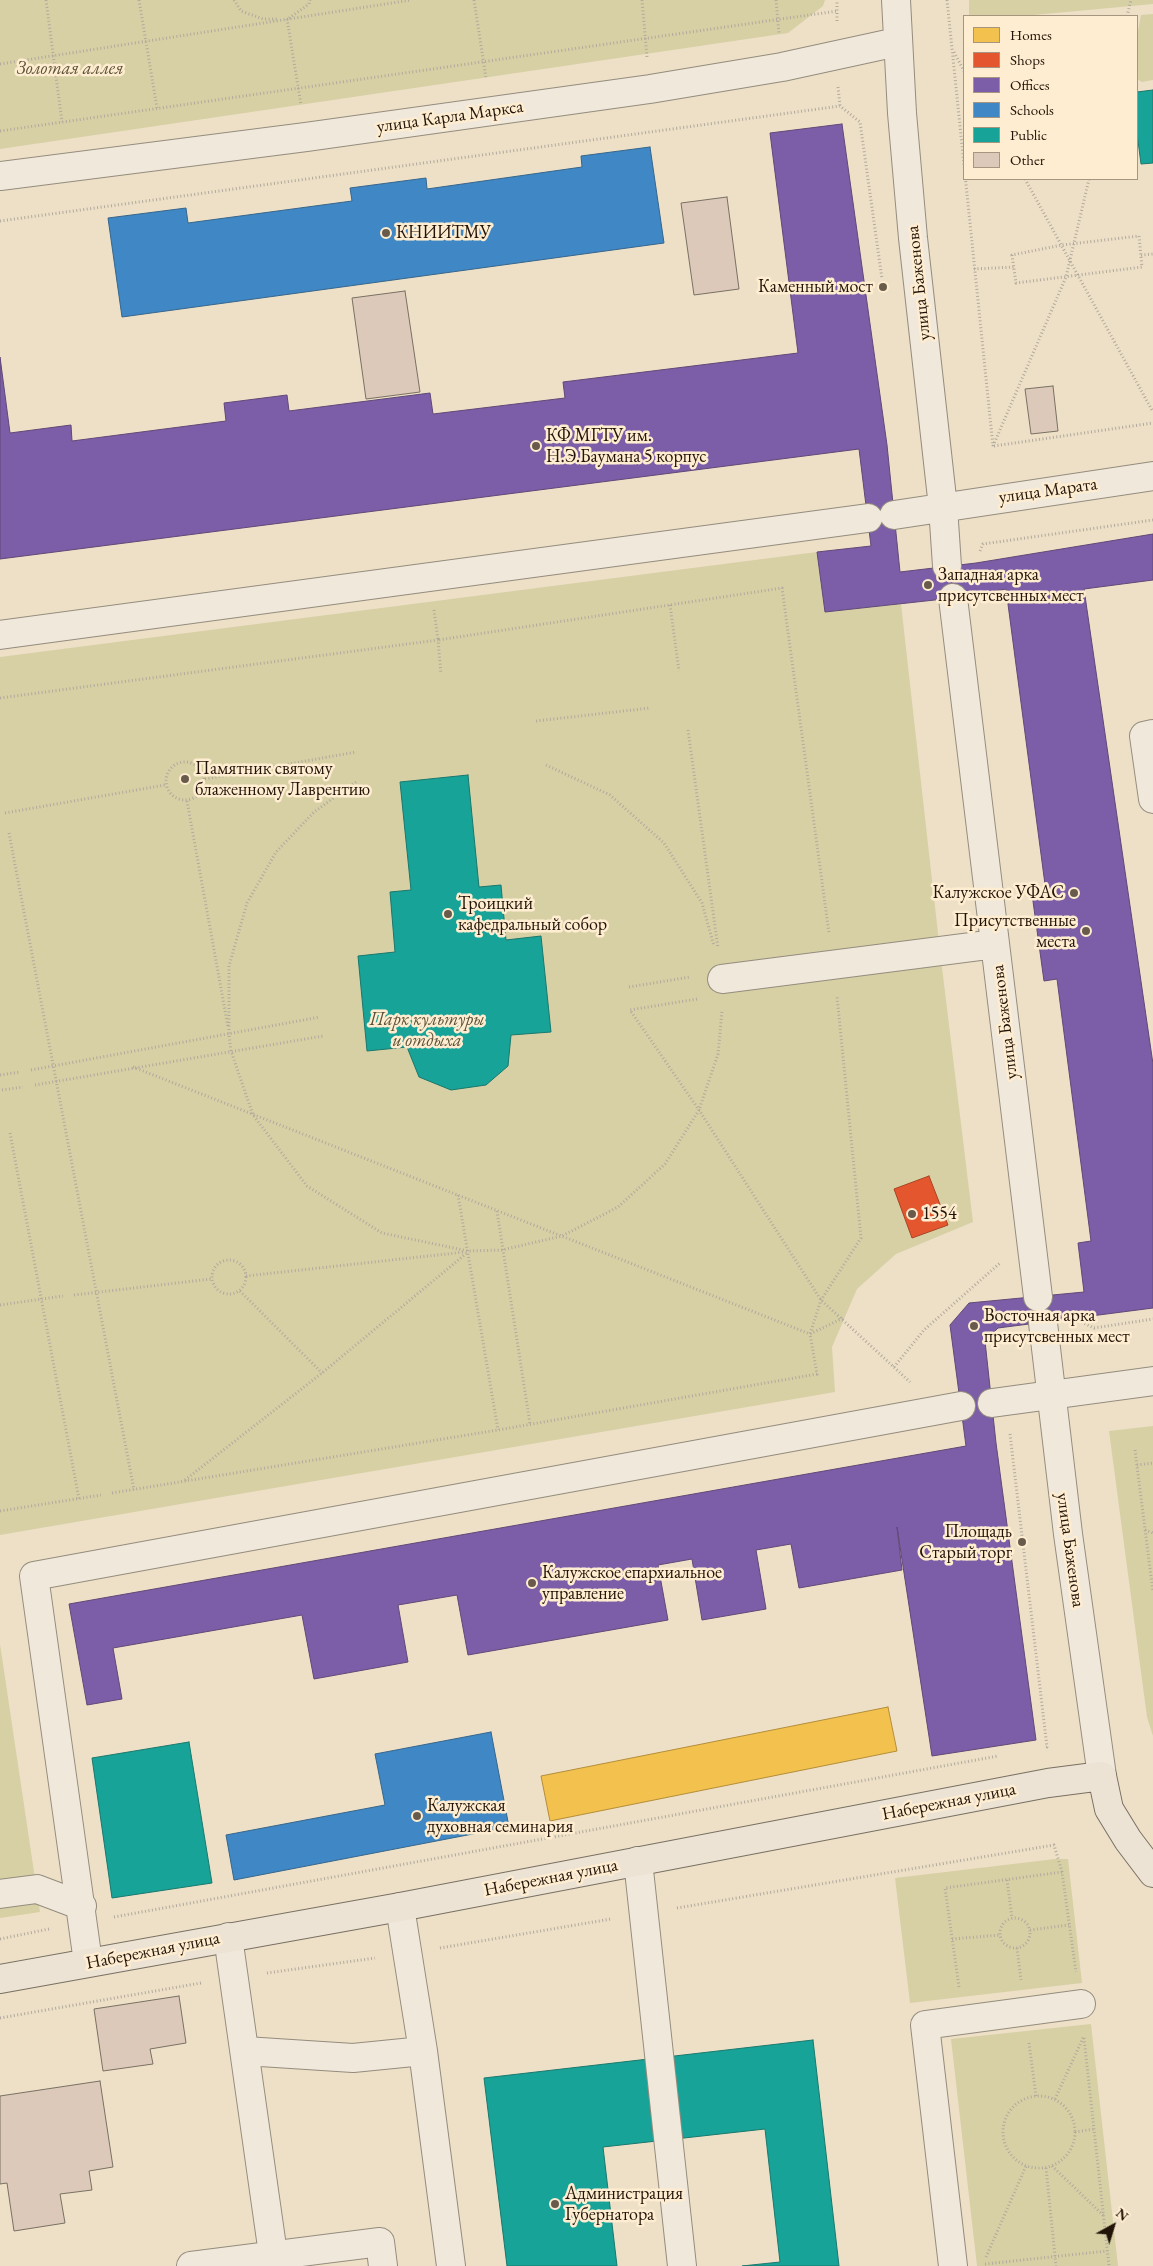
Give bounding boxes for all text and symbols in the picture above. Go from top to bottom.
legend [963,15,1138,180]
text: Homes [1010,25,1052,44]
text: Shops [1010,50,1045,69]
park label: Золотая аллея [16,58,124,80]
text: Offices [1010,75,1050,94]
street label: улица Карла Маркса [375,96,525,138]
text: Schools [1010,100,1054,119]
text: Public [1010,125,1047,144]
text: Other [1010,150,1045,169]
place label: КНИИТМУ [396,222,491,244]
street label: улица Баженова [902,224,936,342]
marker: КНИИТМУ [380,227,392,239]
place label: Каменный мост [758,276,873,298]
marker: Каменный мост [877,281,889,293]
place label: КФ МГТУ им. Н.Э.Баумана 5 корпус [546,425,707,468]
marker: КФ МГТУ им. Н.Э.Баумана 5 корпус [530,440,542,452]
street label: улица Марата [997,473,1099,509]
place label: Западная арка присутсвенных мест [938,564,1084,606]
marker: Западная арка присутсвенных мест [922,579,934,591]
place label: Памятник святому блаженному Лаврентию [195,758,370,801]
marker: Памятник святому блаженному Лаврентию [179,773,191,785]
place label: Калужское УФАС [933,882,1064,904]
marker: Калужское УФАС [1068,887,1080,899]
place label: Троицкий кафедральный собор [458,893,607,936]
marker: Троицкий кафедральный собор [442,908,454,920]
place label: Присутственные места [954,910,1076,952]
marker: Присутственные места [1080,925,1092,937]
street label: улица Баженова [987,963,1023,1081]
park label: Парк культуры и отдыха [370,1009,484,1052]
place label: 1554 [922,1203,957,1225]
marker: 1554 [906,1208,918,1220]
place label: Восточная арка присутсвенных мест [984,1305,1130,1348]
marker: Восточная арка присутсвенных мест [968,1320,980,1332]
street label: улица Баженова [1051,1491,1089,1609]
place label: Площадь Старый торг [919,1521,1012,1564]
marker: Площадь Старый торг [1016,1536,1028,1548]
place label: Калужское епархиальное управление [542,1562,722,1605]
marker: Калужское епархиальное управление [526,1577,538,1589]
street label: Набережная улица [880,1778,1018,1826]
place label: Калужская духовная семинария [427,1795,573,1838]
marker: Калужская духовная семинария [411,1810,423,1822]
street label: Набережная улица [482,1854,620,1902]
street label: Набережная улица [84,1927,222,1975]
place label: Администрация Губернатора [565,2183,683,2226]
marker: Администрация Губернатора [549,2198,561,2210]
north arrow [1088,2201,1138,2251]
text: N [1112,2204,1132,2225]

